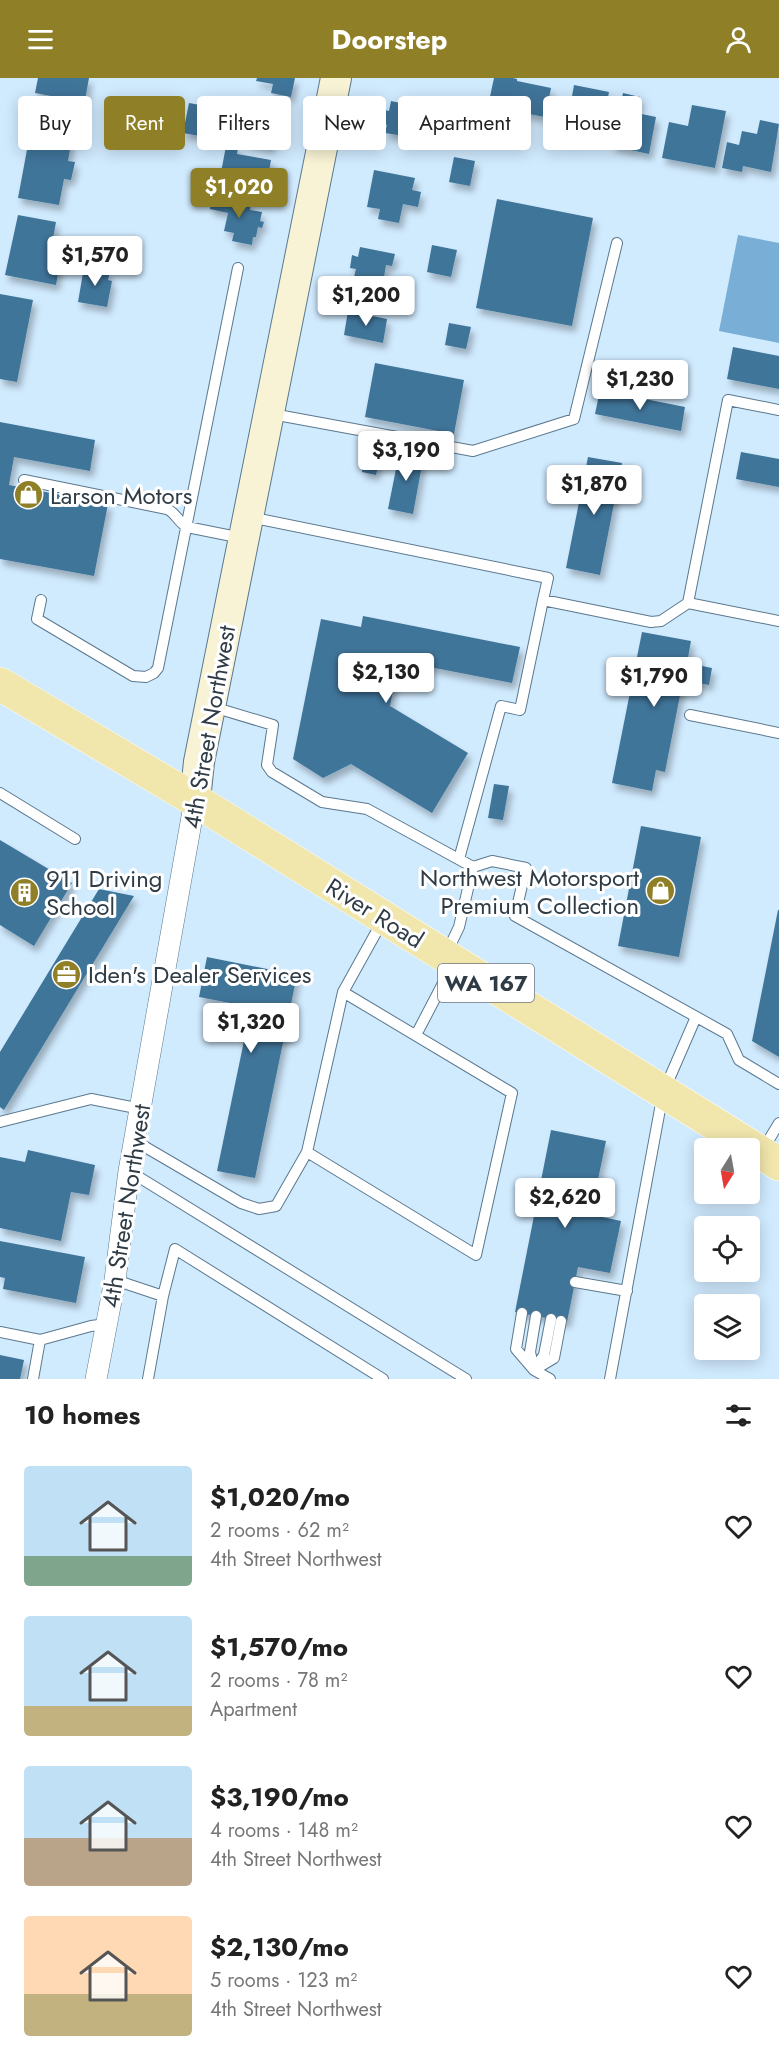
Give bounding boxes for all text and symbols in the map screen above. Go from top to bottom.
text: Doorstep [332,20,447,59]
icon: menu [24,23,57,56]
icon: person [722,23,755,56]
chip: Buy [18,96,92,150]
chip: Rent [104,96,185,150]
chip: Filters [197,96,291,150]
chip: New [303,96,386,150]
chip: Apartment [398,96,531,150]
chip: House [543,96,642,150]
pin: $1,020 [190,168,288,219]
text: $1,020 [205,173,273,202]
pin: $1,570 [46,236,144,287]
text: $1,570 [61,241,129,270]
pin: $1,200 [317,276,415,327]
text: $1,200 [332,281,400,310]
pin: $1,230 [591,360,689,411]
text: $1,230 [606,365,674,394]
pin: $3,190 [357,431,455,482]
text: $3,190 [372,436,440,465]
pin: $1,870 [545,465,643,516]
text: $1,870 [561,470,627,499]
place label: Larson Motors [50,478,192,513]
shop icon: Larson Motors [13,479,45,511]
street label: 4th Street Northwest [174,622,244,831]
pin: $2,130 [337,653,435,704]
pin: $1,790 [605,657,703,708]
text: $2,130 [352,658,420,687]
text: $1,790 [620,662,688,691]
place label: Northwest Motorsport Premium Collection [420,860,639,923]
place label: 911 Driving School [46,861,163,924]
street label: River Road [319,869,431,957]
shop icon: Northwest Motorsport Premium Collection [644,875,676,907]
building icon: 911 Driving School [9,876,41,908]
place label: Iden's Dealer Services [88,957,311,992]
office icon: Iden's Dealer Services [51,958,83,990]
road number: WA 167 [438,964,534,1002]
pin: $1,320 [202,1003,300,1054]
text: $1,320 [217,1008,285,1037]
street label: 4th Street Northwest [93,1101,159,1310]
north arrow [694,1138,760,1204]
map controls [694,1138,760,1360]
pin: $2,620 [516,1178,614,1229]
text: $2,620 [529,1183,601,1212]
button: locate [694,1216,760,1282]
button: layers [694,1294,760,1360]
text: 10 homes [24,1396,140,1434]
icon: filters [722,1399,755,1432]
text: $1,020/mo [210,1478,350,1516]
icon: home [72,1490,144,1562]
icon: heart [722,1510,755,1543]
text: 2 rooms · 62 m² [210,1516,349,1545]
text: 4th Street Northwest [210,1545,382,1574]
text: $1,570/mo [210,1628,348,1666]
icon: home [72,1640,144,1712]
icon: heart [722,1660,755,1693]
text: 2 rooms · 78 m² [210,1666,347,1695]
text: Apartment [210,1695,297,1724]
text: $3,190/mo [210,1778,349,1816]
icon: home [72,1790,144,1862]
icon: heart [722,1810,755,1843]
text: 4 rooms · 148 m² [210,1816,358,1845]
text: 4th Street Northwest [210,1845,382,1874]
text: $2,130/mo [210,1928,349,1966]
icon: home [72,1940,144,2012]
icon: heart [722,1960,755,1993]
text: 5 rooms · 123 m² [210,1966,357,1995]
text: 4th Street Northwest [210,1995,382,2024]

